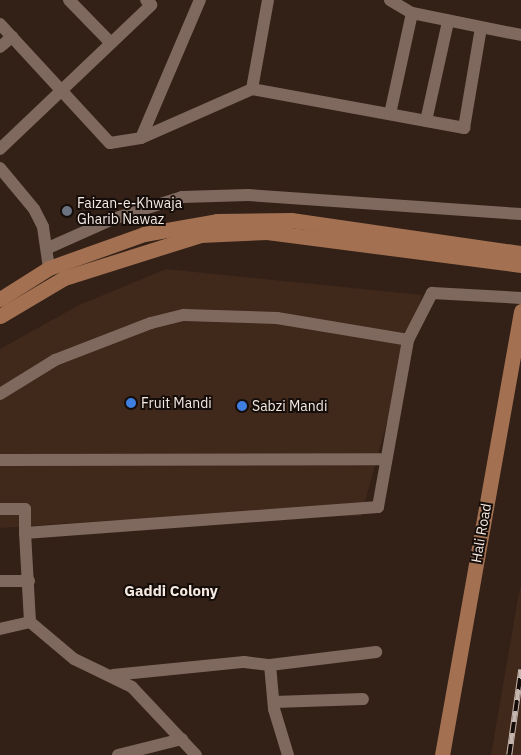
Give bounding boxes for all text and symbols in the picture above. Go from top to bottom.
place label: Faizan-e-Khwaja Gharib Nawaz [77,195,182,228]
marker: Faizan-e-Khwaja Gharib Nawaz [61,205,73,217]
place label: Fruit Mandi [141,395,212,411]
marker: Fruit Mandi [125,397,137,409]
place label: Sabzi Mandi [252,398,327,414]
marker: Sabzi Mandi [236,400,248,412]
street label: Hali Road [468,502,494,564]
district label: Gaddi Colony [124,582,218,600]

